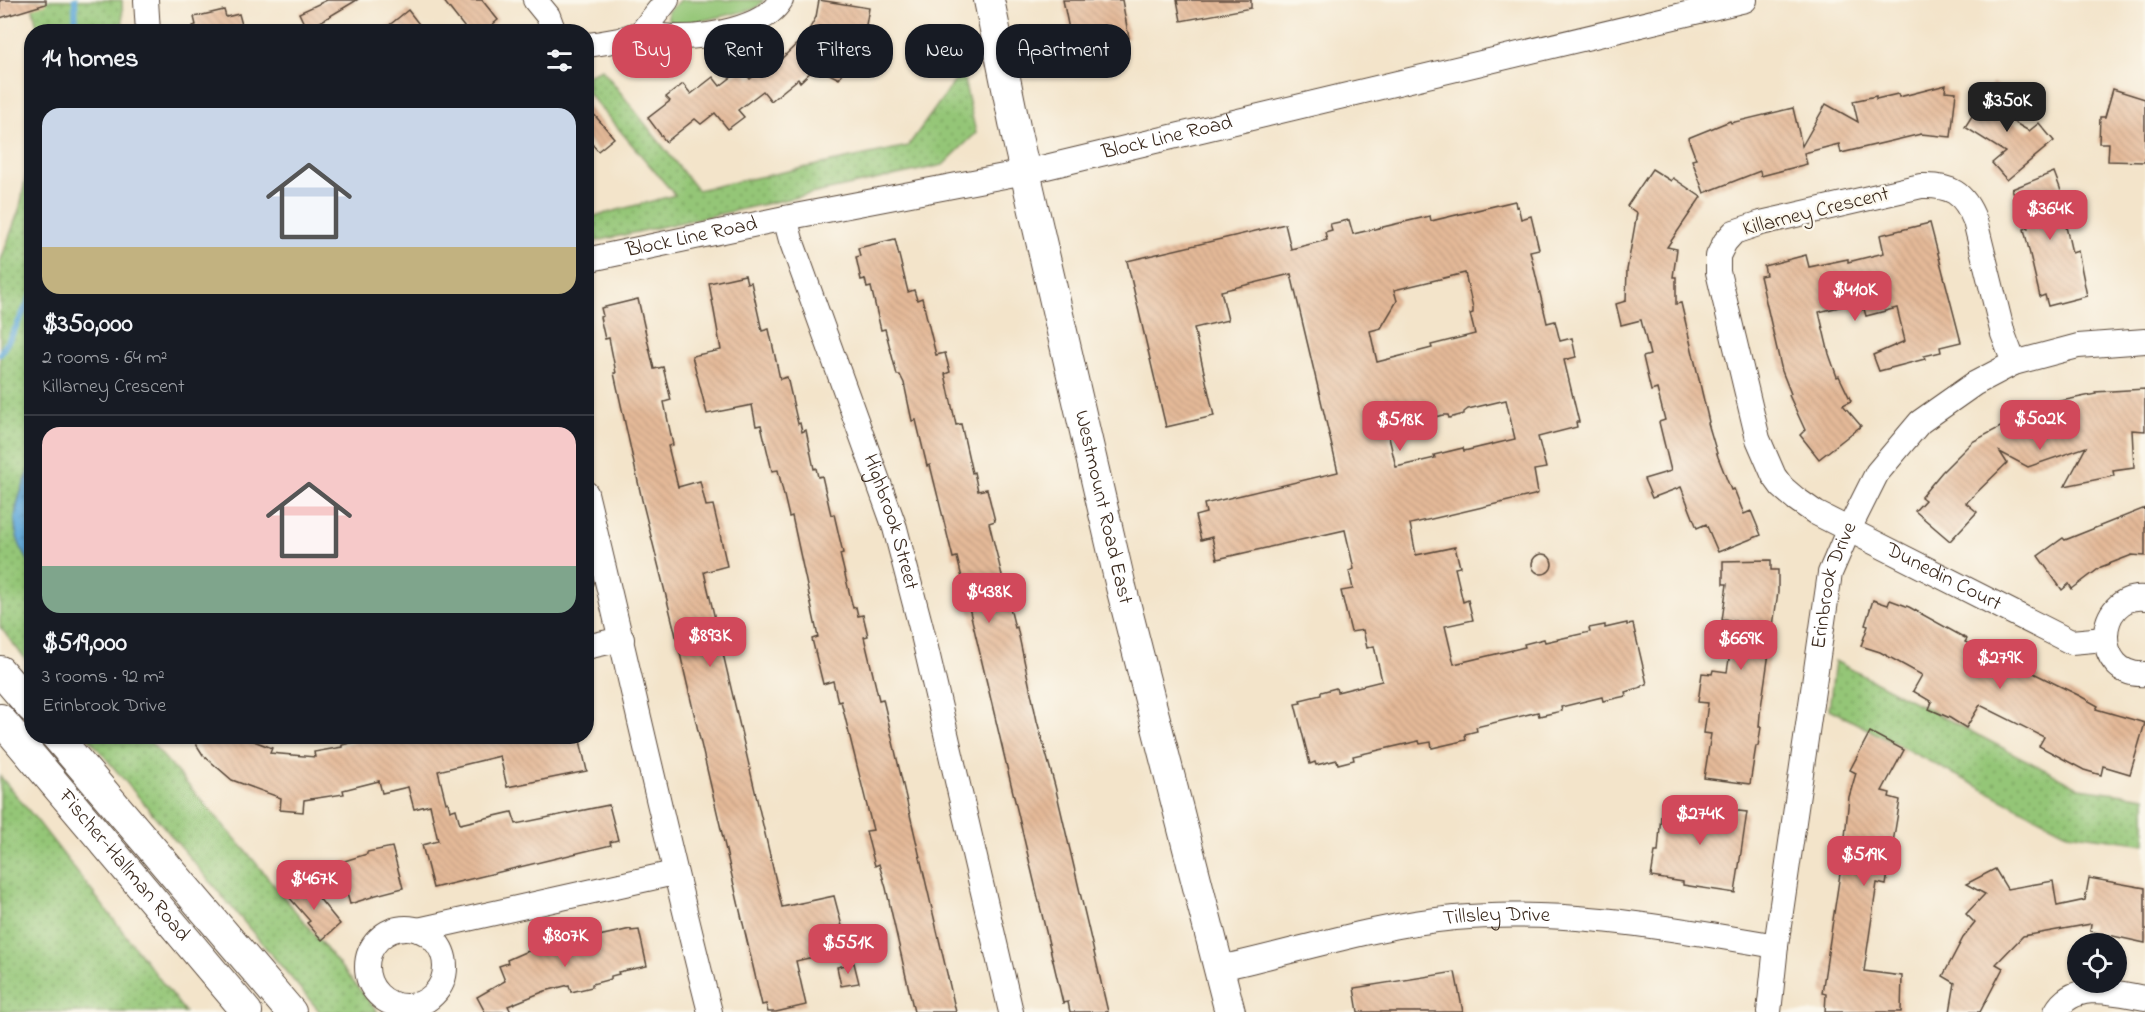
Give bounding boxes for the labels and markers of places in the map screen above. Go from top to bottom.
pin: $350K [1965,82,2049,133]
pin: $364K [2008,190,2092,241]
pin: $410K [1813,271,1897,322]
pin: $502K [1998,400,2082,451]
pin: $518K [1358,401,1442,452]
pin: $438K [947,573,1031,624]
pin: $893K [668,617,752,668]
pin: $669K [1699,620,1783,671]
pin: $279K [1958,639,2042,690]
pin: $274K [1658,795,1742,846]
pin: $519K [1822,836,1906,887]
pin: $467K [272,860,356,911]
pin: $807K [523,917,607,968]
pin: $551K [806,924,890,975]

